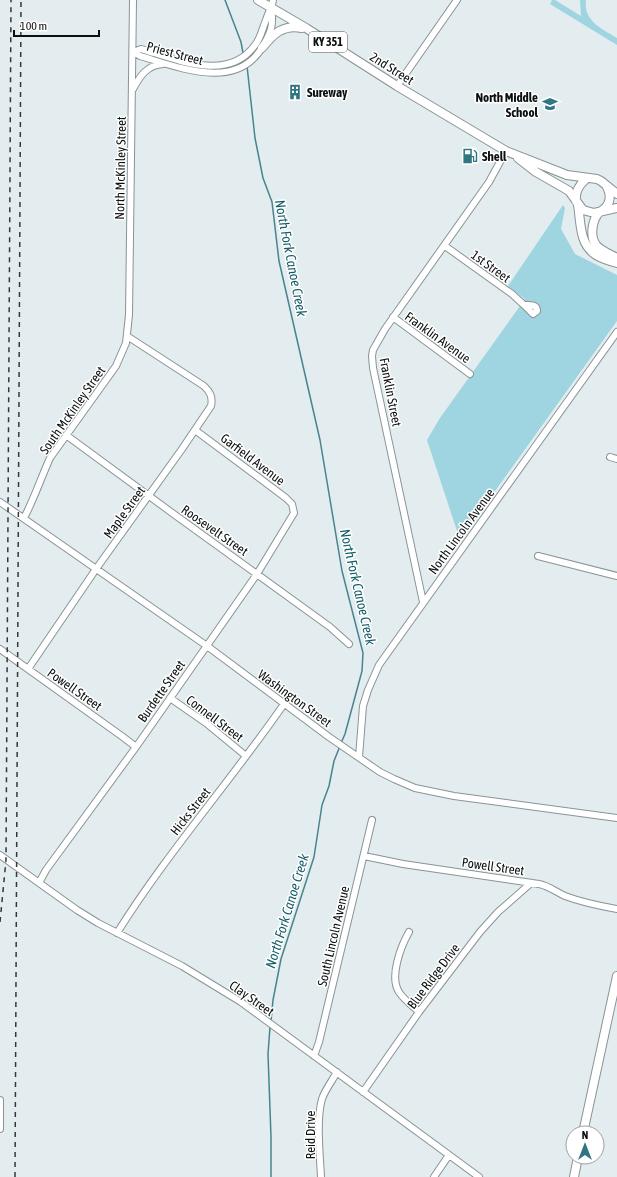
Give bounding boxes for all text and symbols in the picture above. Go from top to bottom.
scale bar [14,12,99,38]
text: 100 m [20,19,47,33]
road number: KY 351 [309,32,347,52]
street label: Priest Street [145,39,205,68]
street label: 2nd Street [367,49,417,88]
building icon: Sureway [286,83,304,101]
place label: Sureway [307,85,348,100]
place label: North Middle School [475,90,539,120]
school or university icon: North Middle School [541,95,559,113]
street label: North McKinley Street [112,116,129,220]
fuel station icon: Shell [461,147,479,165]
place label: Shell [482,149,507,164]
water label: North Fork Canoe Creek [272,198,310,319]
street label: 1st Street [468,247,513,286]
street label: Franklin Avenue [402,309,473,366]
street label: Franklin Street [376,356,405,428]
street label: South McKinley Street [37,363,108,457]
street label: Garfield Avenue [218,430,288,488]
street label: Maple Street [101,483,148,541]
street label: North Lincoln Avenue [425,486,498,577]
street label: Roosevelt Street [179,502,251,559]
water label: North Fork Canoe Creek [337,527,379,647]
street label: Burdette Street [135,657,188,725]
street label: Powell Street [45,665,105,714]
street label: Washington Street [255,667,335,730]
street label: Connell Street [183,692,246,745]
street label: Hicks Street [167,784,214,838]
water label: North Fork Canoe Creek [262,851,312,970]
street label: Powell Street [461,855,525,878]
street label: South Lincoln Avenue [315,884,352,988]
street label: Blue Ridge Drive [404,941,463,1012]
street label: Clay Street [227,978,277,1019]
street label: Reid Drive [303,1111,318,1159]
north arrow [565,1125,605,1165]
text: N [582,1129,588,1141]

